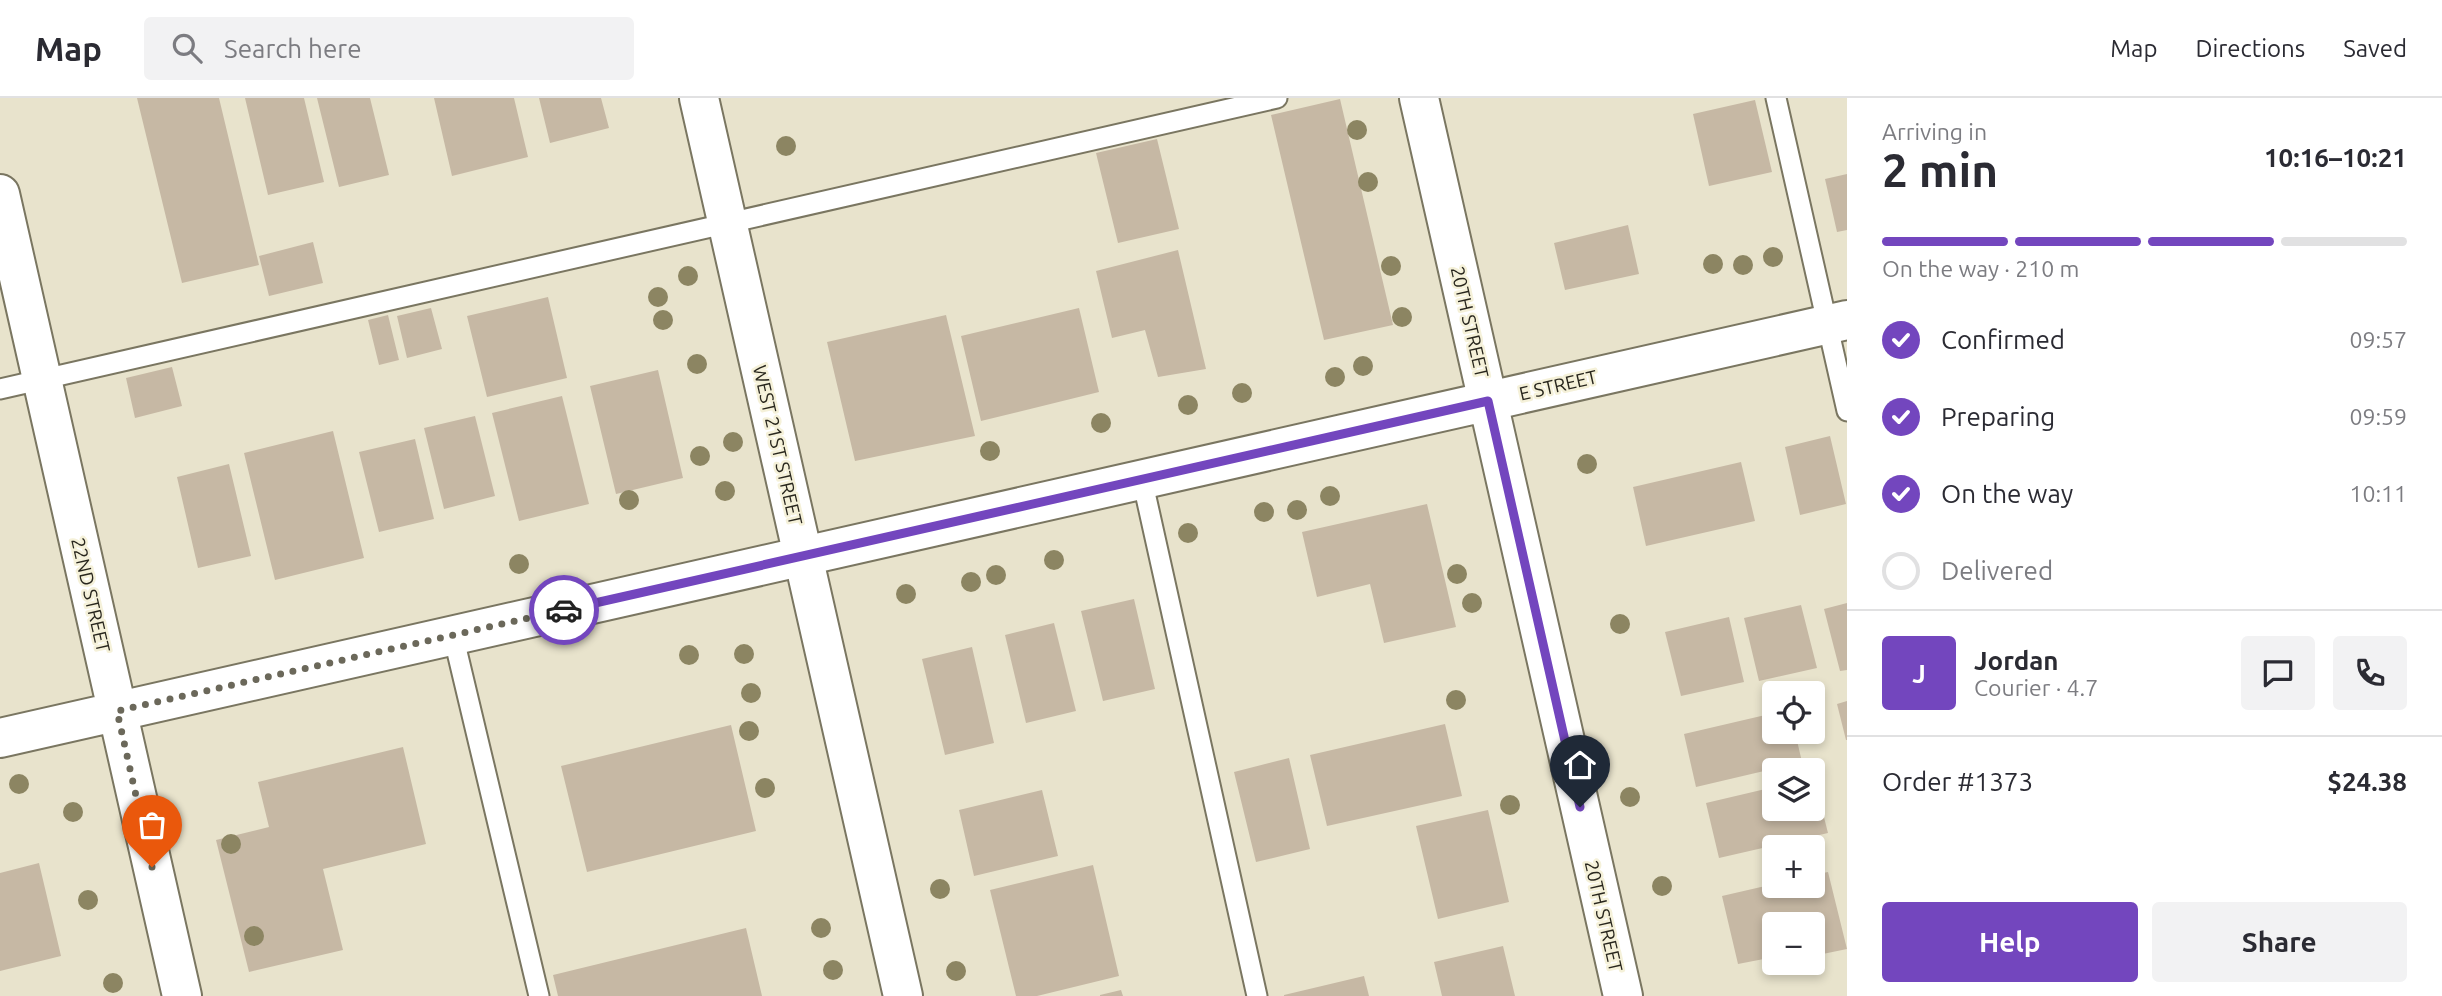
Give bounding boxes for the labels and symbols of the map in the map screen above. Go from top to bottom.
street label: 20TH STREET [1446,264,1494,380]
street label: WEST 21ST STREET [749,363,807,528]
street label: E STREET [1517,365,1599,405]
street label: 22ND STREET [67,536,115,655]
courier [529,575,599,645]
pin [1550,735,1610,807]
pin [122,795,182,867]
street label: 20TH STREET [1580,858,1628,974]

